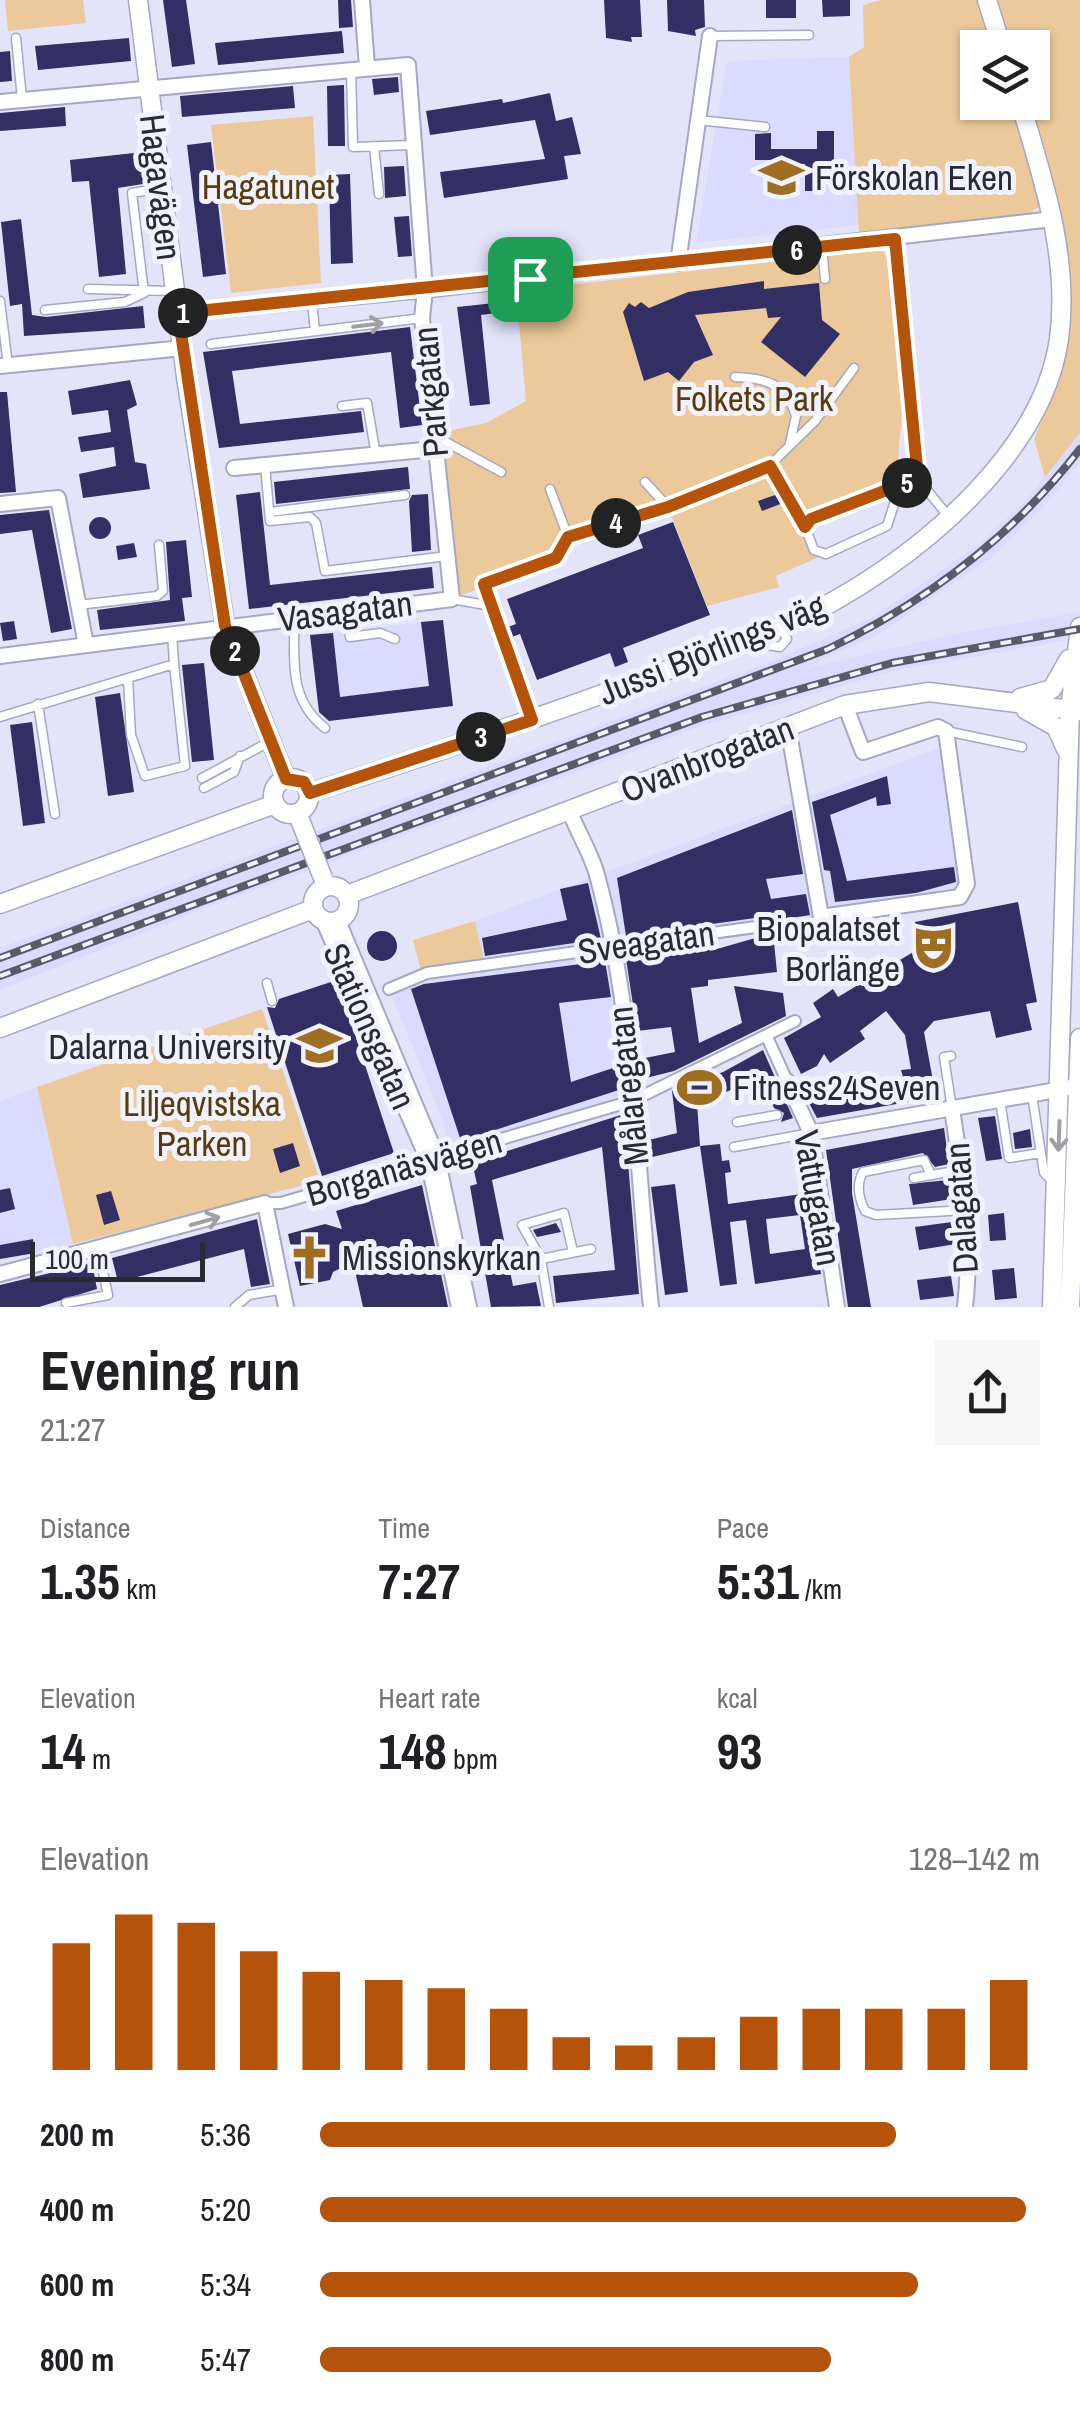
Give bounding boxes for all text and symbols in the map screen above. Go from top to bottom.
map controls [960,30,1050,120]
button: layers [960,30,1050,120]
street label: Hagavägen [129,111,193,263]
school or university icon: Förskolan Eken [758,153,806,201]
place label: Förskolan Eken [815,154,1013,201]
park label: Hagatunet [202,163,334,210]
pin: 6 [772,225,822,275]
text: 6 [791,231,803,269]
pin [488,237,573,322]
icon: arrive [503,252,558,307]
pin: 1 [158,288,208,338]
text: 1 [177,294,189,332]
one-way arrow [352,315,384,333]
street label: Parkgatan [401,325,459,459]
park label: Folkets Park [675,375,834,422]
pin: 5 [882,458,932,508]
text: 5 [901,464,913,502]
pin: 4 [591,498,641,548]
text: 4 [610,504,622,542]
street label: Vasagatan [275,579,415,643]
street label: Jussi Björlings väg [592,582,833,716]
pin: 2 [210,626,260,676]
text: 2 [229,632,241,670]
street label: Ovanbrogatan [614,704,800,814]
pin: 3 [456,712,506,762]
text: 3 [475,718,487,756]
place label: Biopalatset Borlänge [756,905,900,992]
street label: Sveagatan [575,909,717,975]
theatre icon: Biopalatset Borlänge [909,924,957,972]
street label: Stationsgatan [313,936,427,1116]
street label: Målaregatan [596,1004,660,1168]
school or university icon: Dalarna University [295,1022,343,1070]
place label: Dalarna University [48,1023,287,1070]
sports icon: Fitness24Seven [676,1063,724,1111]
place label: Fitness24Seven [733,1064,940,1111]
park label: Liljeqvistska Parken [123,1080,281,1167]
street label: Borganäsvägen [301,1117,507,1217]
one-way arrow [1049,1119,1068,1151]
street label: Vattugatan [783,1127,853,1269]
street label: Dalagatan [933,1141,989,1275]
one-way arrow [189,1210,220,1229]
church icon: Missionskyrkan [285,1233,333,1281]
place label: Missionskyrkan [342,1234,541,1281]
scale bar [30,1237,205,1282]
text: 100 m [45,1240,109,1278]
text: Evening run [40,1333,301,1407]
button: share [935,1340,1040,1445]
text: 21:27 [40,1408,106,1451]
text: Distance [40,1509,131,1547]
text: Time [378,1509,430,1547]
text: Pace [717,1509,769,1547]
text: 1.35 [40,1547,120,1615]
text: 7:27 [378,1547,460,1615]
text: 5:31 [717,1547,799,1615]
text: km [120,1570,157,1608]
text: /km [799,1570,842,1608]
text: Elevation [40,1679,136,1717]
text: Heart rate [378,1679,480,1717]
text: kcal [717,1679,757,1717]
text: 14 [40,1717,86,1785]
text: 148 [378,1717,447,1785]
text: 93 [717,1717,762,1785]
text: m [86,1740,111,1778]
text: bpm [447,1740,498,1778]
text: Elevation [40,1837,149,1880]
text: 128–142 m [909,1837,1040,1880]
text: 200 m [40,2113,114,2156]
text: 5:36 [200,2113,251,2156]
text: 400 m [40,2188,114,2231]
text: 5:20 [200,2188,251,2231]
text: 600 m [40,2263,114,2306]
text: 5:34 [200,2263,251,2306]
text: 800 m [40,2338,114,2381]
text: 5:47 [200,2338,251,2381]

